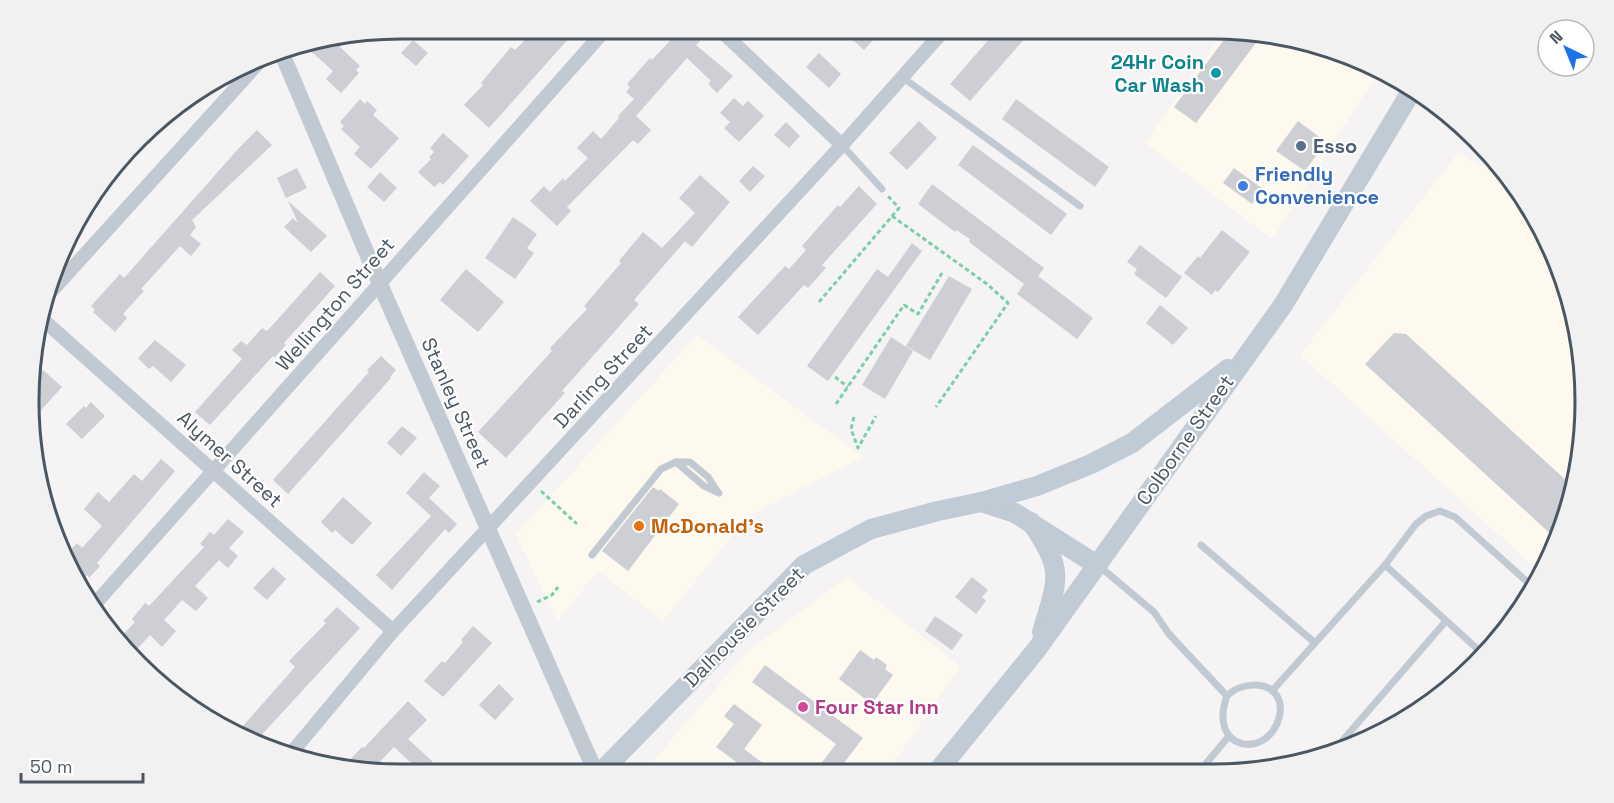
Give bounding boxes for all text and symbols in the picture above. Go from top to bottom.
north arrow [1536,18,1596,78]
text: N [1545,26,1567,49]
place label: 24Hr Coin Car Wash [1111,49,1204,98]
marker: 24Hr Coin Car Wash [1209,66,1223,80]
place label: Esso [1313,133,1357,159]
marker: Esso [1294,139,1308,153]
place label: Friendly Convenience [1255,161,1379,210]
marker: Friendly Convenience [1236,179,1250,193]
street label: Wellington Street [270,232,400,376]
street label: Darling Street [548,318,658,434]
street label: Stanley Street [416,334,496,472]
street label: Colborne Street [1130,370,1240,510]
street label: Alymer Street [172,405,288,513]
place label: McDonald's [651,513,764,539]
marker: McDonald's [632,519,646,533]
street label: Dalhousie Street [678,561,810,693]
place label: Four Star Inn [815,694,939,720]
marker: Four Star Inn [796,700,810,714]
scale bar [21,746,142,784]
text: 50 m [30,755,72,778]

